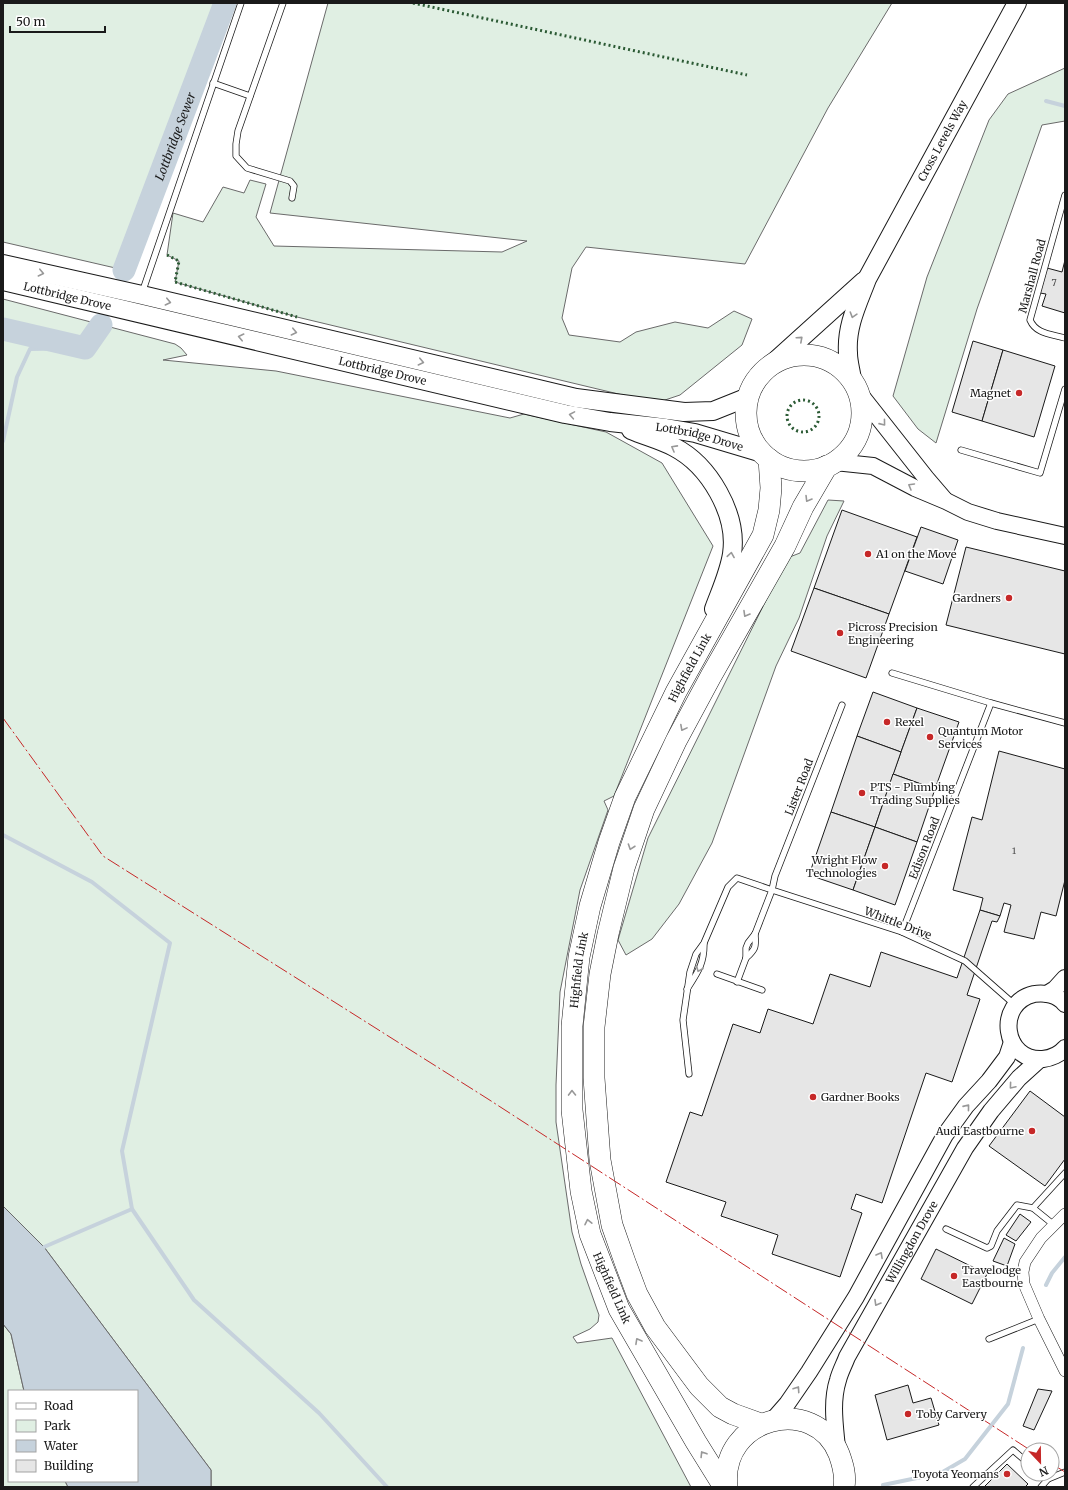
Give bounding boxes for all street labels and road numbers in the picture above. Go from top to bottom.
street label: Cross Levels Way [915,97,970,184]
street label: Marshall Road [1015,237,1049,315]
street label: Lottbridge Drove [22,279,113,313]
street label: Lottbridge Drove [337,354,428,388]
street label: Lottbridge Drove [655,420,745,454]
street label: Highfield Link [665,631,714,705]
street label: Lister Road [782,756,816,817]
street label: Edison Road [906,814,942,881]
street label: Whittle Drive [862,903,934,942]
street label: Highfield Link [567,931,591,1009]
street label: Willingdon Drove [882,1198,941,1287]
street label: Highfield Link [590,1250,634,1326]

